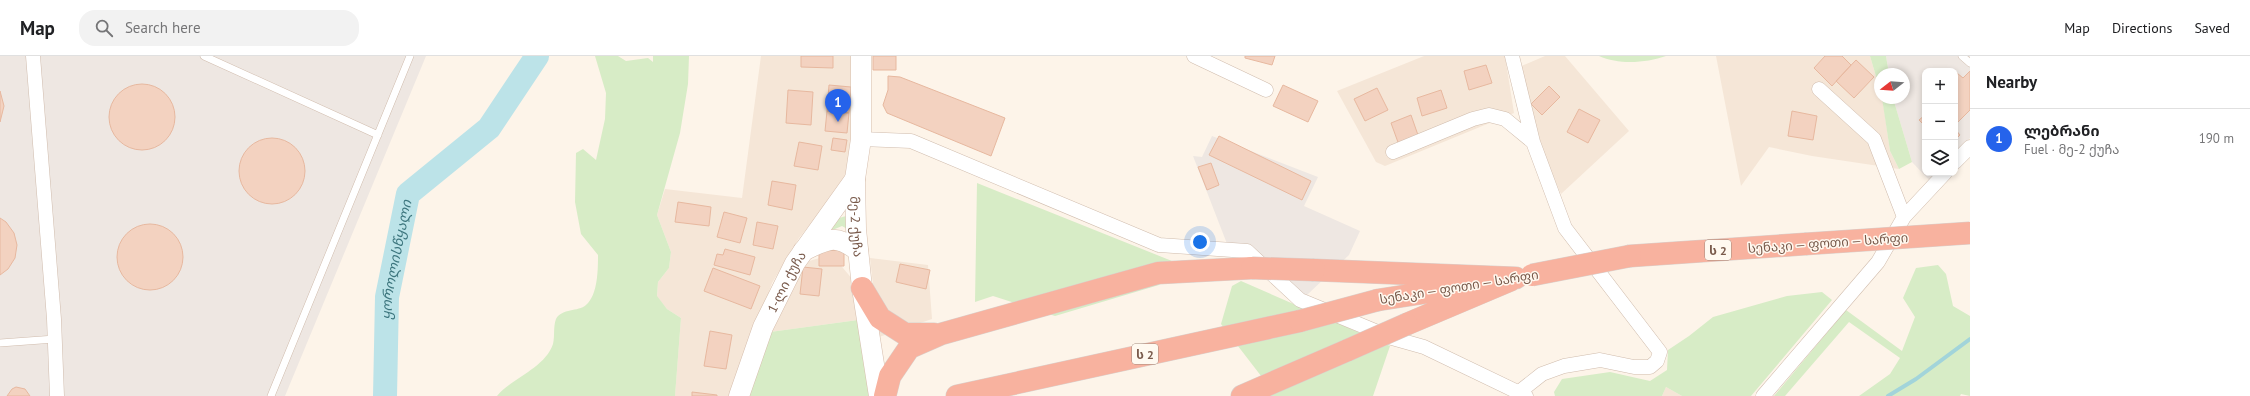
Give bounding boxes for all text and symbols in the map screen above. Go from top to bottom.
search box [79,10,359,46]
text: Map [20,16,55,40]
icon: search [93,17,115,39]
text: Search here [125,18,201,37]
text: Map [2064,19,2090,37]
text: Directions [2112,19,2172,37]
text: Saved [2194,19,2230,37]
north arrow [1874,68,1910,104]
map controls [1922,68,1958,176]
button: + [1922,68,1958,104]
text: Nearby [1986,71,2037,93]
pin: 1 [825,89,851,122]
button: − [1922,104,1958,140]
text: ლებრანი [2024,121,2099,140]
text: 1 [1995,130,2003,147]
text: 190 m [2199,130,2234,147]
button: layers [1922,140,1958,176]
text: Fuel · მე-2 ქუჩა [2024,141,2119,158]
street label: მე-2 ქუჩა [847,196,867,258]
water label: ყოროლისწყალი [378,197,416,320]
street label: სენაკი — ფოთი — სარფი [1747,229,1909,257]
your location [1190,232,1210,252]
road number: ს 2 [1705,240,1731,260]
street label: 1-ლი ქუჩა [763,247,810,315]
street label: სენაკი — ფოთი — სარფი [1378,266,1540,308]
road number: ს 2 [1132,344,1158,364]

